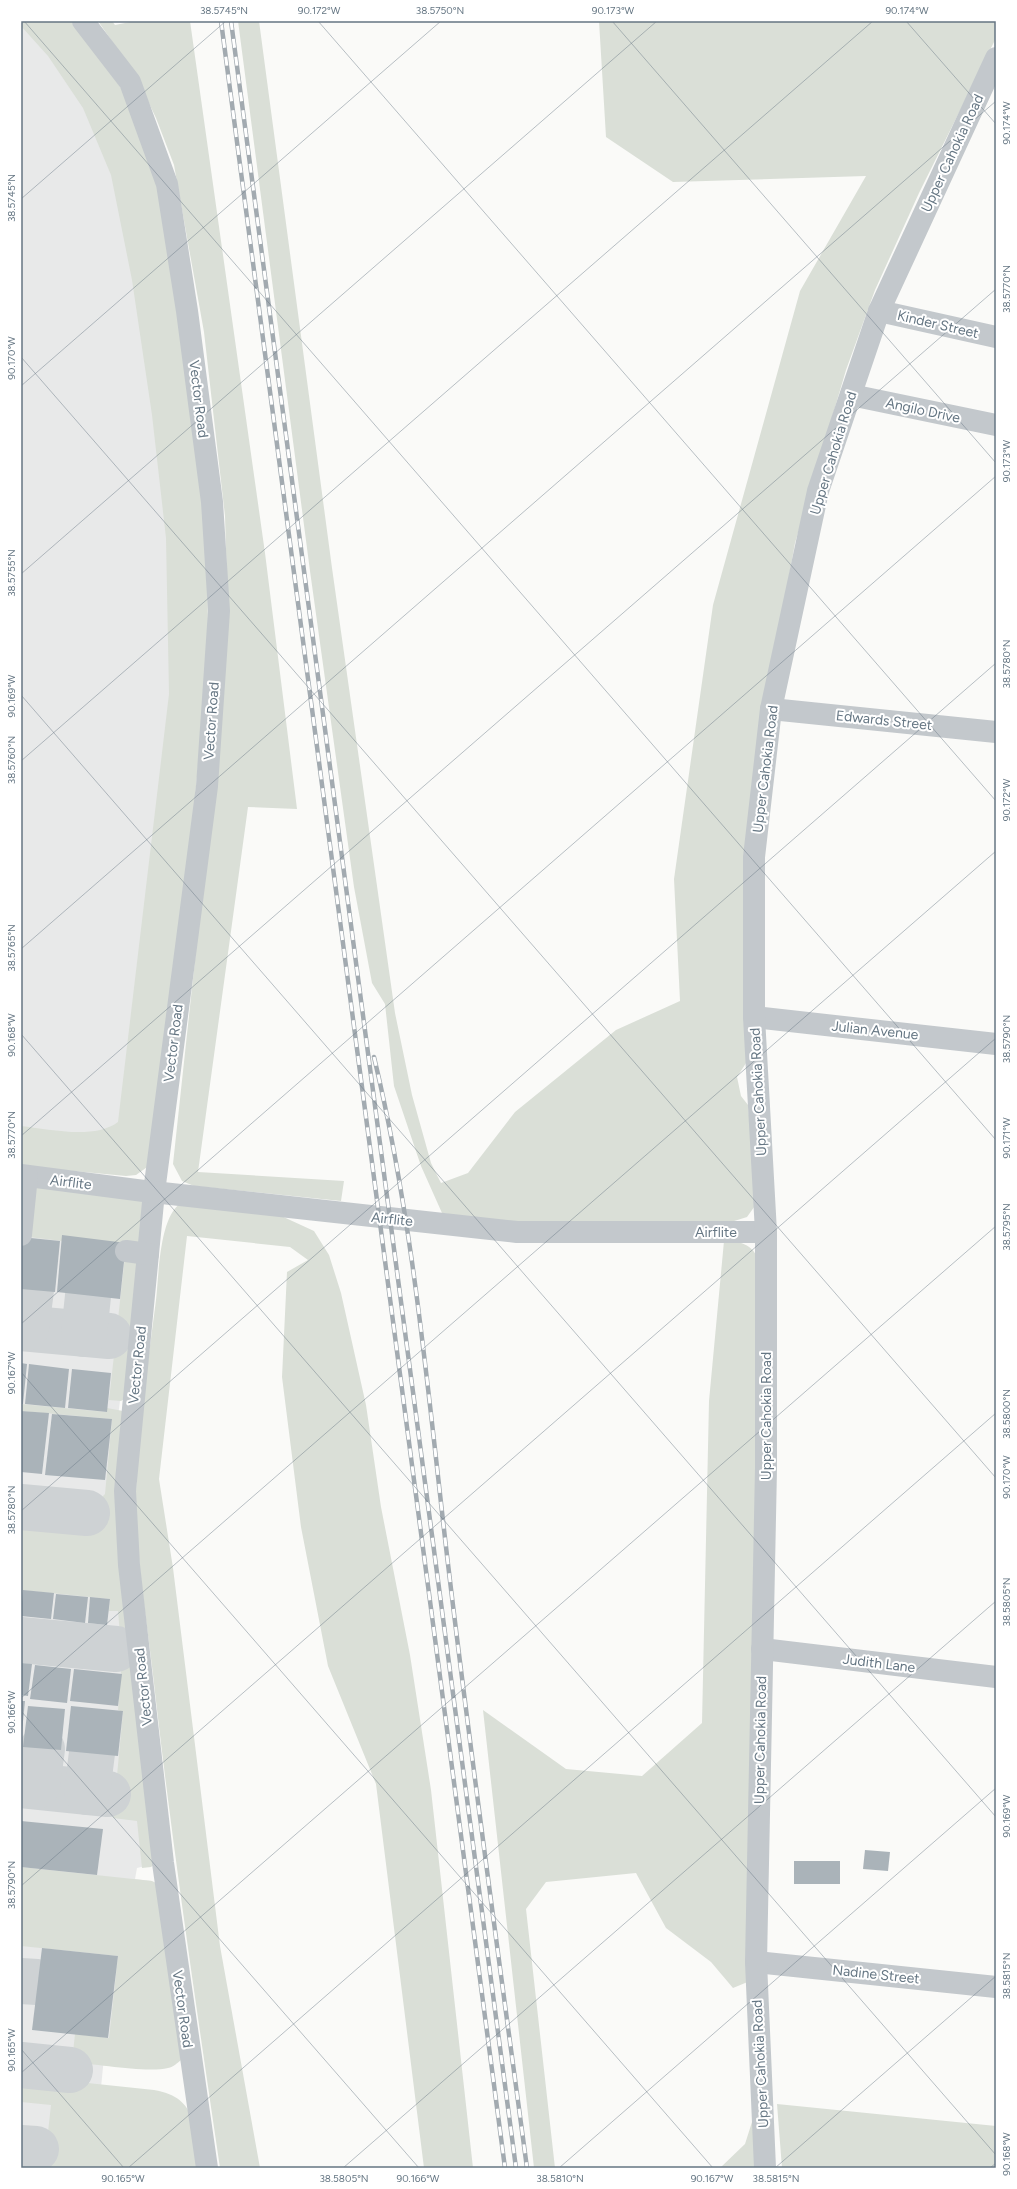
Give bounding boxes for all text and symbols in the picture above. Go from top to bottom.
text: 38.5745°N [200,4,248,17]
text: 90.172°W [298,4,341,17]
text: 38.5750°N [416,4,464,17]
text: 90.173°W [592,4,635,17]
text: 90.174°W [885,4,929,17]
street label: Upper Cahokia Road [918,91,987,215]
text: 90.174°W [1000,101,1013,145]
text: 38.5745°N [5,174,18,222]
text: 38.5770°N [1000,265,1013,313]
street label: Kinder Street [896,307,980,342]
text: 90.170°W [5,336,18,380]
street label: Vector Road [185,359,212,439]
street label: Upper Cahokia Road [807,389,860,517]
street label: Angilo Drive [884,394,962,427]
text: 90.173°W [1000,439,1013,482]
text: 38.5755°N [5,549,18,597]
text: 38.5780°N [1000,640,1013,688]
text: 90.169°W [5,674,18,717]
street label: Vector Road [200,681,223,761]
street label: Upper Cahokia Road [749,704,782,834]
street label: Edwards Street [835,707,933,734]
text: 38.5760°N [5,736,18,784]
text: 90.172°W [1000,778,1013,821]
text: 38.5765°N [5,924,18,972]
street label: Vector Road [160,1003,187,1083]
text: 90.168°W [5,1013,18,1057]
text: 38.5790°N [1000,1015,1013,1063]
street label: Julian Avenue [831,1017,920,1044]
street label: Upper Cahokia Road [747,1027,770,1156]
text: 38.5770°N [5,1111,18,1159]
text: 90.171°W [1000,1117,1013,1159]
street label: Airflite [49,1172,93,1194]
text: 38.5795°N [1000,1203,1013,1251]
street label: Airflite [370,1209,414,1230]
street label: Airflite [695,1224,737,1241]
street label: Vector Road [125,1325,150,1405]
text: 90.167°W [5,1351,18,1394]
street label: Upper Cahokia Road [758,1352,775,1480]
text: 38.5800°N [1000,1389,1013,1439]
text: 90.170°W [1000,1455,1013,1499]
text: 38.5780°N [5,1486,18,1534]
text: 38.5805°N [1000,1577,1013,1627]
street label: Vector Road [131,1647,156,1727]
street label: Judith Lane [842,1651,917,1676]
street label: Upper Cahokia Road [751,1676,770,1804]
text: 90.166°W [5,1690,18,1733]
text: 90.169°W [1000,1794,1013,1837]
text: 38.5790°N [5,1861,18,1909]
text: 38.5815°N [1000,1953,1013,1999]
street label: Nadine Street [832,1961,920,1988]
street label: Vector Road [169,1969,196,2049]
street label: Upper Cahokia Road [749,1999,772,2128]
text: 90.165°W [5,2028,18,2071]
text: 90.168°W [1000,2132,1013,2176]
text: 90.165°W [102,2172,145,2185]
text: 38.5805°N [319,2172,369,2185]
text: 90.166°W [397,2172,440,2185]
text: 38.5810°N [536,2172,584,2185]
text: 90.167°W [691,2172,734,2185]
text: 38.5815°N [753,2172,799,2185]

